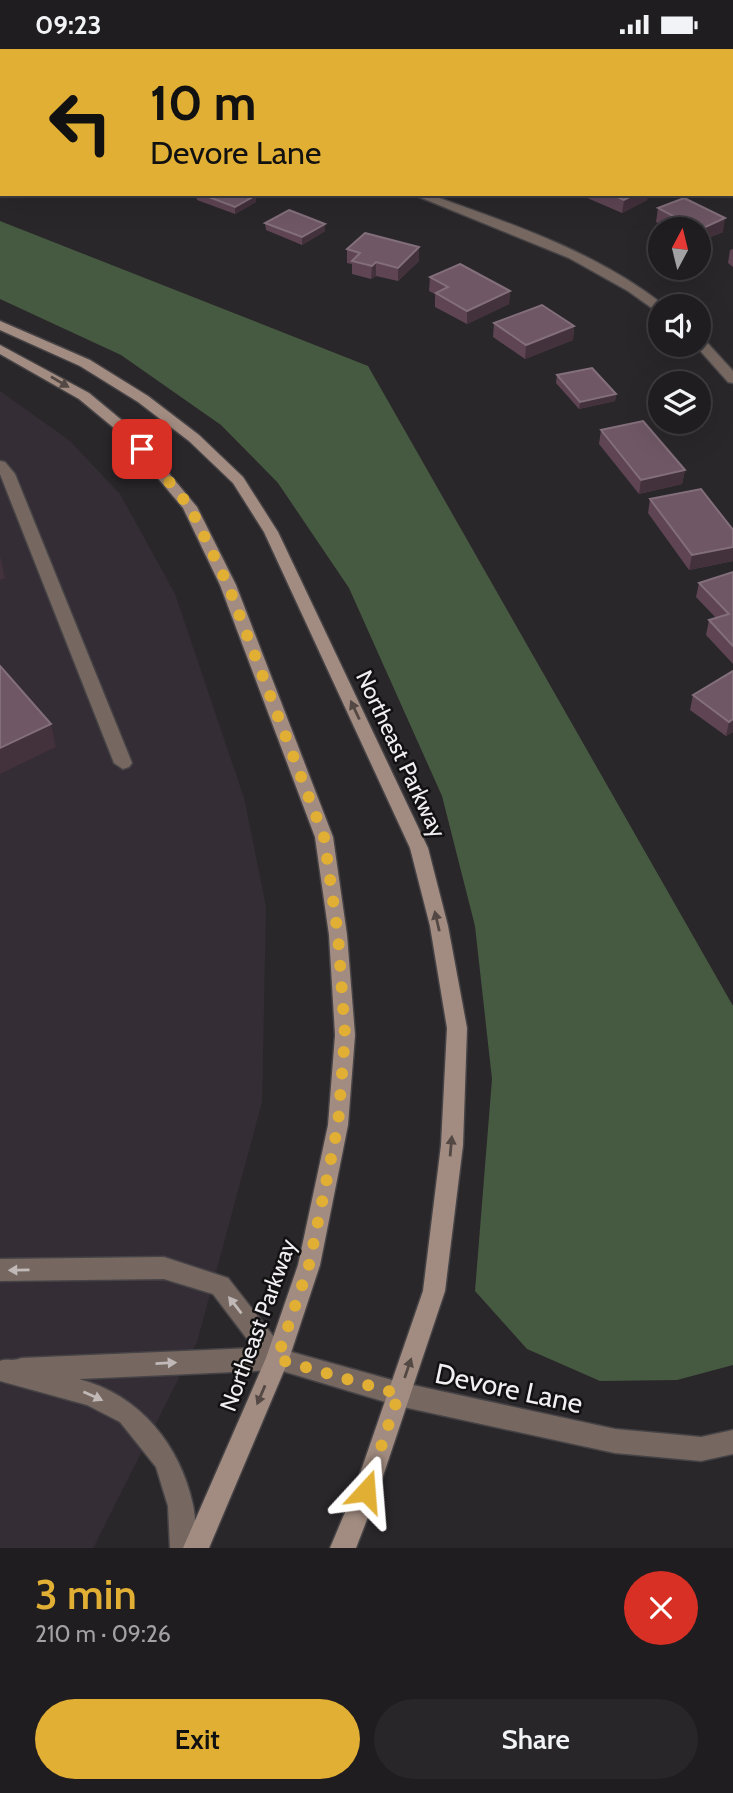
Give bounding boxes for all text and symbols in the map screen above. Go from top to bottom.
text: 09:23 [35,9,102,41]
text: 10 m [150,73,256,132]
icon: left [35,77,126,168]
text: Devore Lane [150,133,321,172]
north arrow [648,217,710,280]
map controls [648,217,711,434]
button: sound [648,294,711,357]
button: layers [648,371,711,434]
one-way arrow [50,376,69,388]
pin [112,419,172,479]
icon: arrive [123,430,161,468]
street label: Northeast Parkway [350,666,452,843]
one-way arrow [349,700,360,720]
one-way arrow [431,910,442,932]
one-way arrow [446,1135,457,1157]
street label: Northeast Parkway [214,1235,302,1415]
one-way arrow [8,1264,30,1276]
one-way arrow [228,1296,242,1314]
street label: Devore Lane [432,1356,586,1420]
one-way arrow [155,1358,177,1369]
one-way arrow [403,1358,414,1379]
one-way arrow [255,1384,266,1405]
one-way arrow [83,1390,103,1402]
position arrow [329,1454,403,1528]
text: 3 min [35,1568,137,1620]
button: close [624,1571,698,1645]
text: 210 m · 09:26 [35,1620,171,1648]
button: Exit [35,1699,360,1779]
button: Share [374,1699,698,1779]

